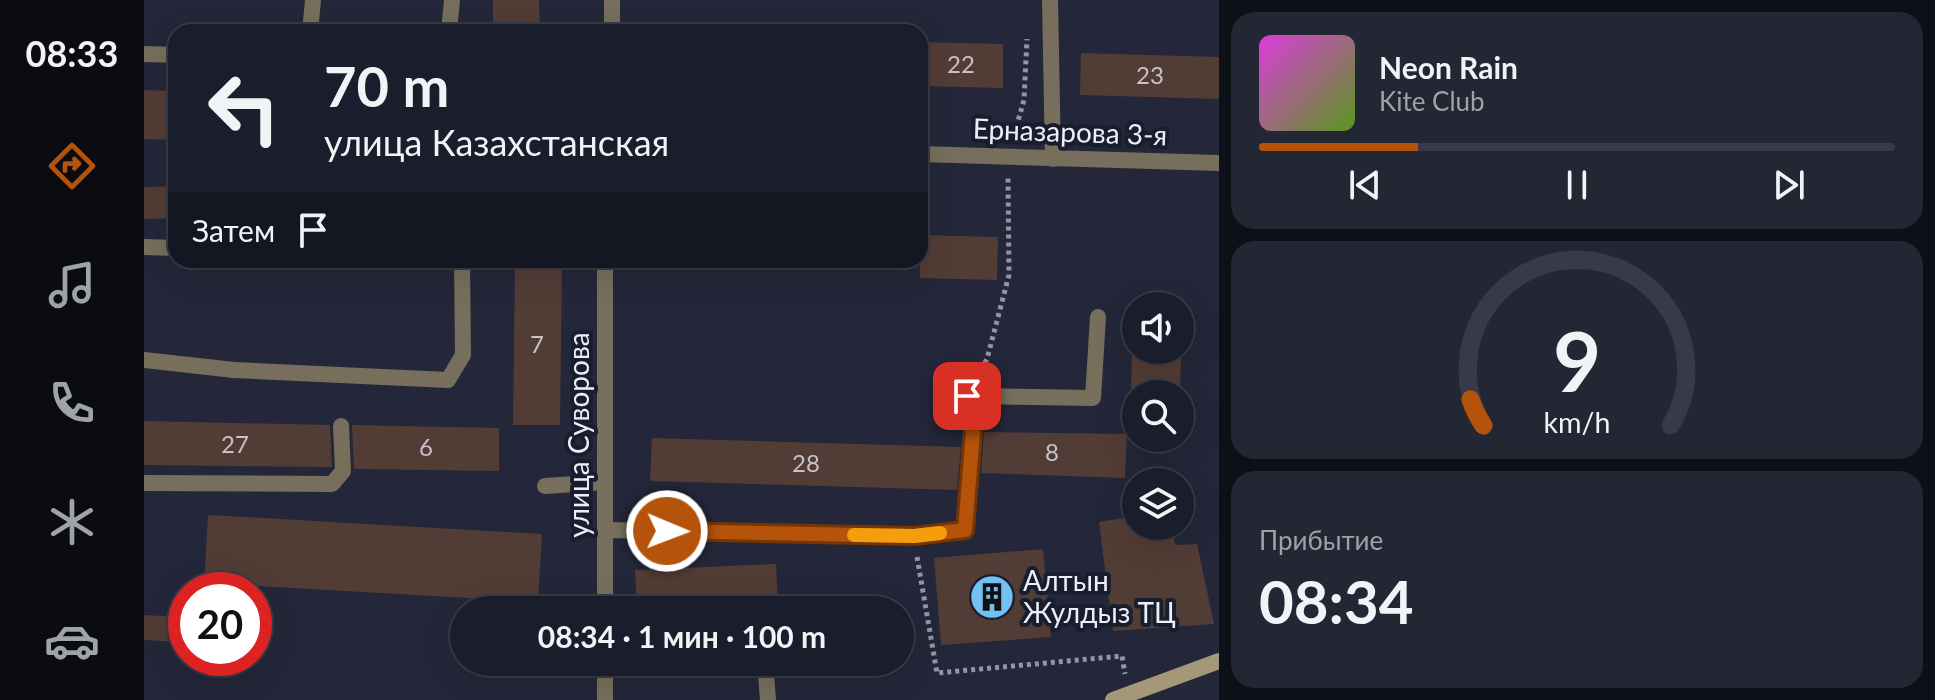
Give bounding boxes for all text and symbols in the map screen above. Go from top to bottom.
text: 08:33 [26,31,118,75]
house number: 22 [947,49,975,78]
text: Neon Rain [1379,49,1518,85]
text: 70 m [324,52,449,119]
icon: left [192,56,296,160]
house number: 23 [1136,60,1164,89]
text: Kite Club [1379,85,1485,117]
street label: Ерназарова 3-я [972,111,1168,151]
text: улица Казахстанская [324,120,669,164]
icon: directions [44,138,100,194]
icon: previous [1343,163,1387,207]
icon: pause [1555,163,1599,207]
icon: next [1767,163,1811,207]
icon: arrive [291,208,335,252]
text: Затем [192,212,275,248]
icon: music [44,257,100,313]
map controls [1122,292,1194,540]
button: sound [1122,292,1194,364]
text: 9 [1553,310,1601,410]
house number: 7 [530,329,544,358]
street label: улица Суворова [561,332,595,538]
pin [933,362,1001,430]
icon: arrive [945,374,989,418]
icon: phone [44,375,100,431]
button: search [1122,380,1194,452]
text: km/h [1544,405,1610,439]
house number: 27 [221,429,249,458]
house number: 6 [419,432,433,461]
house number: 8 [1045,437,1059,466]
house number: 28 [792,448,820,477]
button: layers [1122,468,1194,540]
position arrow [625,489,709,573]
icon: climate [44,494,100,550]
text: Прибытие [1259,524,1383,556]
place label: Алтын Жулдыз ТЦ [1023,563,1176,629]
text: 08:34 [1259,565,1414,637]
speed limit sign: 20 [168,572,272,676]
building icon: Алтын Жулдыз ТЦ [968,573,1016,621]
icon: car [44,613,100,669]
text: 08:34 · 1 мин · 100 m [538,618,826,654]

